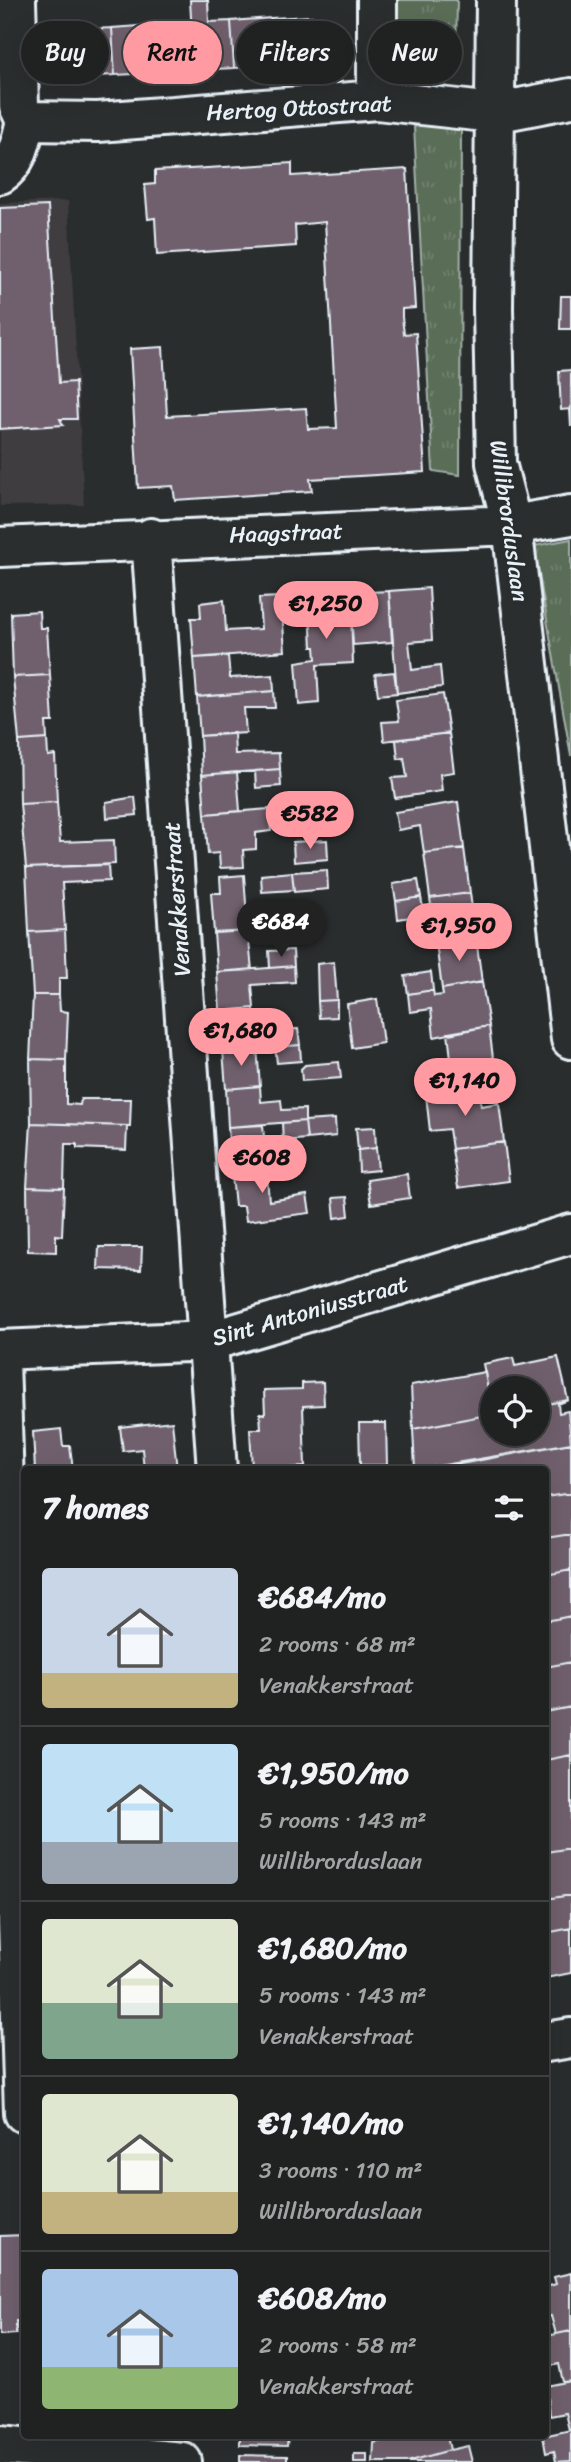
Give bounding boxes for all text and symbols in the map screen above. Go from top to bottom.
chip: Buy [21,21,109,84]
chip: Rent [123,21,222,84]
chip: Filters [236,21,354,84]
chip: New [368,21,462,84]
street label: Hertog Ottostraat [205,83,393,133]
street label: Willibrorduslaan [477,437,541,605]
street label: Haagstraat [229,511,343,555]
pin: €1,250 [269,582,383,641]
text: €1,250 [289,583,363,624]
pin: €582 [269,792,351,851]
text: €582 [282,793,338,834]
street label: Venakkerstraat [151,820,203,978]
pin: €684 [240,900,322,959]
text: €684 [253,901,309,942]
pin: €1,950 [402,904,516,963]
text: €1,950 [422,905,496,946]
pin: €1,680 [184,1009,298,1068]
text: €1,680 [205,1010,277,1051]
pin: €1,140 [408,1058,522,1118]
text: €1,140 [430,1060,500,1101]
pin: €608 [221,1136,303,1195]
text: €608 [234,1137,290,1178]
street label: Sint Antoniusstraat [207,1263,413,1359]
map controls [480,1376,550,1446]
button: locate [480,1376,550,1446]
text: 7 homes [42,1481,149,1535]
icon: filters [490,1489,528,1527]
text: €684/mo [259,1570,386,1624]
icon: home [98,1596,182,1680]
text: 2 rooms · 68 m² [259,1624,416,1665]
text: Venakkerstraat [259,1665,414,1706]
text: €1,950/mo [259,1746,409,1800]
icon: home [98,1772,182,1856]
text: 5 rooms · 143 m² [259,1800,427,1841]
text: Willibrorduslaan [259,1841,422,1882]
text: €1,680/mo [259,1921,407,1975]
icon: home [98,1947,182,2031]
text: 5 rooms · 143 m² [259,1975,427,2016]
text: Venakkerstraat [259,2016,414,2057]
text: €1,140/mo [259,2096,404,2150]
icon: home [98,2122,182,2206]
text: 3 rooms · 110 m² [259,2150,423,2191]
text: Willibrorduslaan [259,2191,422,2232]
text: €608/mo [259,2271,386,2325]
icon: home [98,2297,182,2381]
text: 2 rooms · 58 m² [259,2325,417,2366]
text: Venakkerstraat [259,2366,414,2407]

